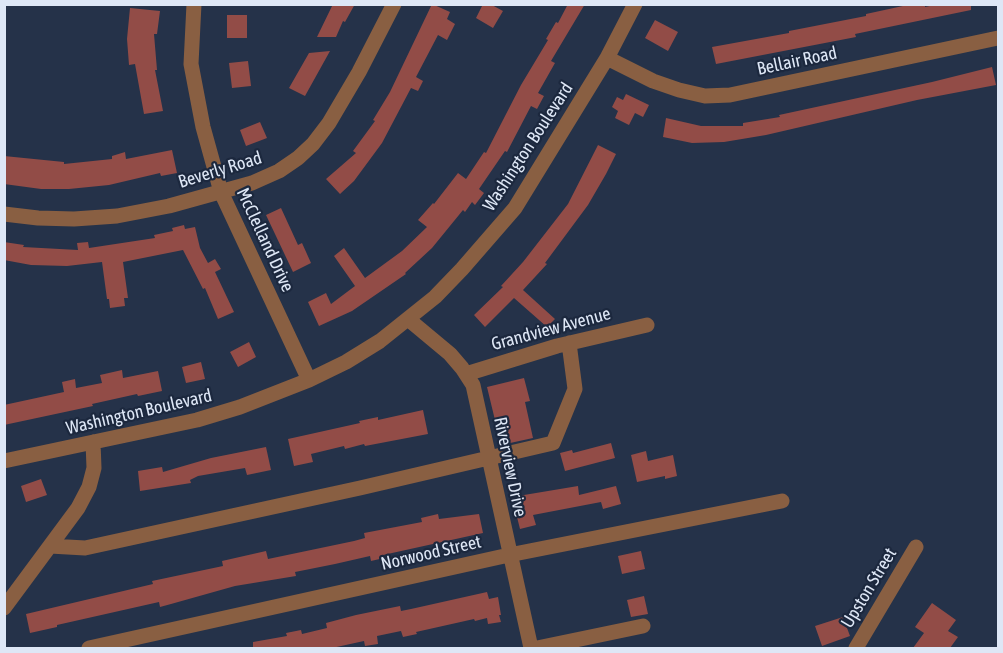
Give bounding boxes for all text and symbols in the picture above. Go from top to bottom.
street label: Bellair Road [755,42,839,80]
street label: Washington Boulevard [478,79,578,215]
street label: Beverly Road [176,147,264,193]
street label: McClelland Drive [232,185,298,295]
street label: Grandview Avenue [489,303,613,355]
street label: Washington Boulevard [64,385,214,439]
street label: Riverview Drive [489,415,531,519]
street label: Norwood Street [379,531,483,575]
street label: Upston Street [837,544,901,632]

